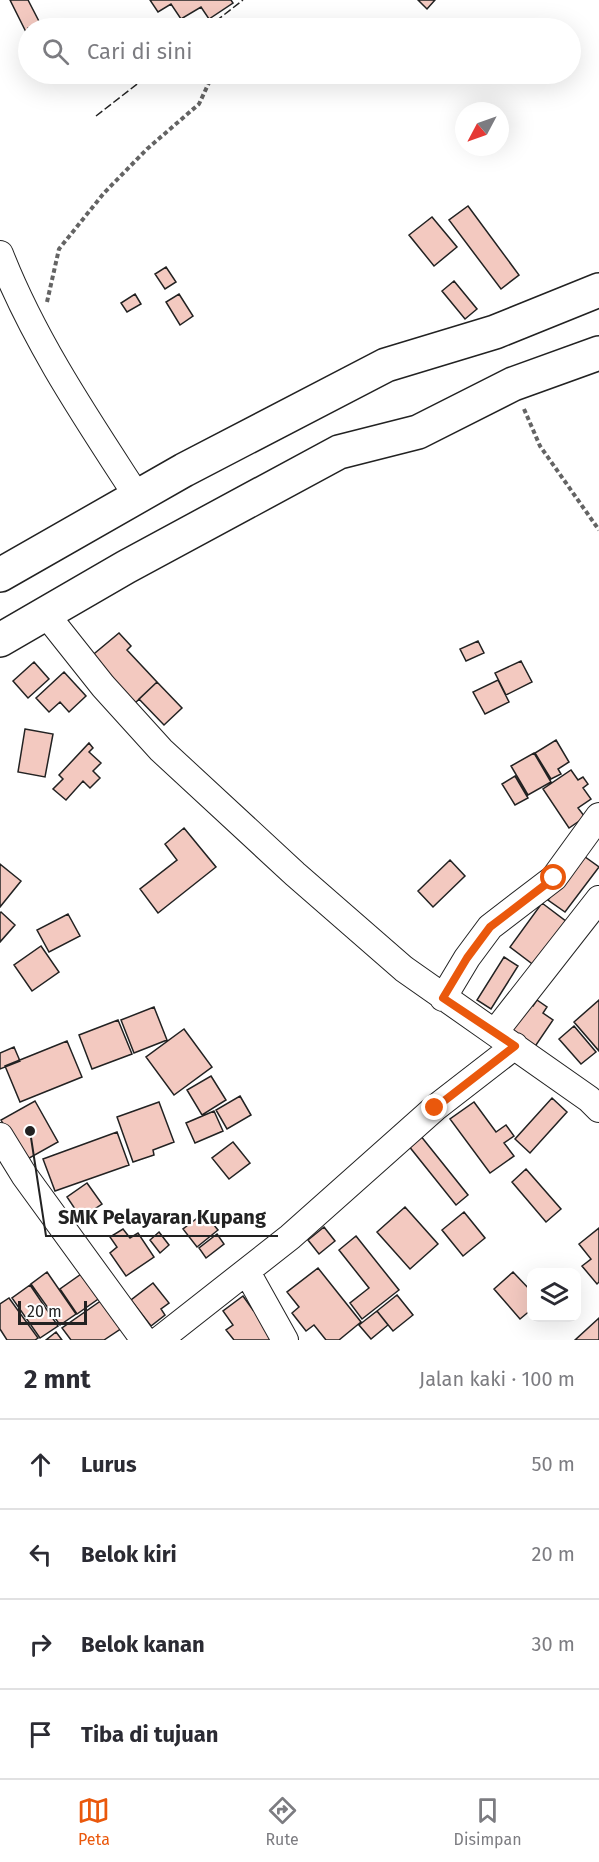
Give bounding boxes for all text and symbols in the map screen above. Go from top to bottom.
search box [18,18,581,84]
icon: search [39,35,72,68]
text: Cari di sini [87,38,192,65]
north arrow [455,102,509,156]
route start [540,864,566,890]
route end [421,1094,447,1120]
callout: SMK Pelayaran Kupang [46,1198,278,1236]
text: SMK Pelayaran Kupang [58,1205,267,1229]
map controls [527,1268,581,1322]
button: layers [527,1268,581,1322]
scale bar [18,1298,87,1326]
text: 20 m [27,1302,62,1321]
text: 2 mnt [24,1364,91,1395]
text: Jalan kaki · 100 m [419,1367,575,1391]
icon: ahead [24,1448,57,1481]
text: Lurus [81,1451,137,1478]
text: 50 m [531,1452,575,1476]
icon: left [24,1538,57,1571]
text: Belok kiri [81,1541,177,1568]
text: 20 m [532,1542,575,1566]
icon: right [24,1628,57,1661]
text: Belok kanan [81,1631,205,1658]
text: 30 m [531,1632,575,1656]
icon: arrive [24,1718,57,1751]
text: Tiba di tujuan [81,1721,218,1748]
tab: Peta [77,1794,110,1849]
tab: Rute [265,1794,299,1849]
tab: Disimpan [454,1794,522,1849]

